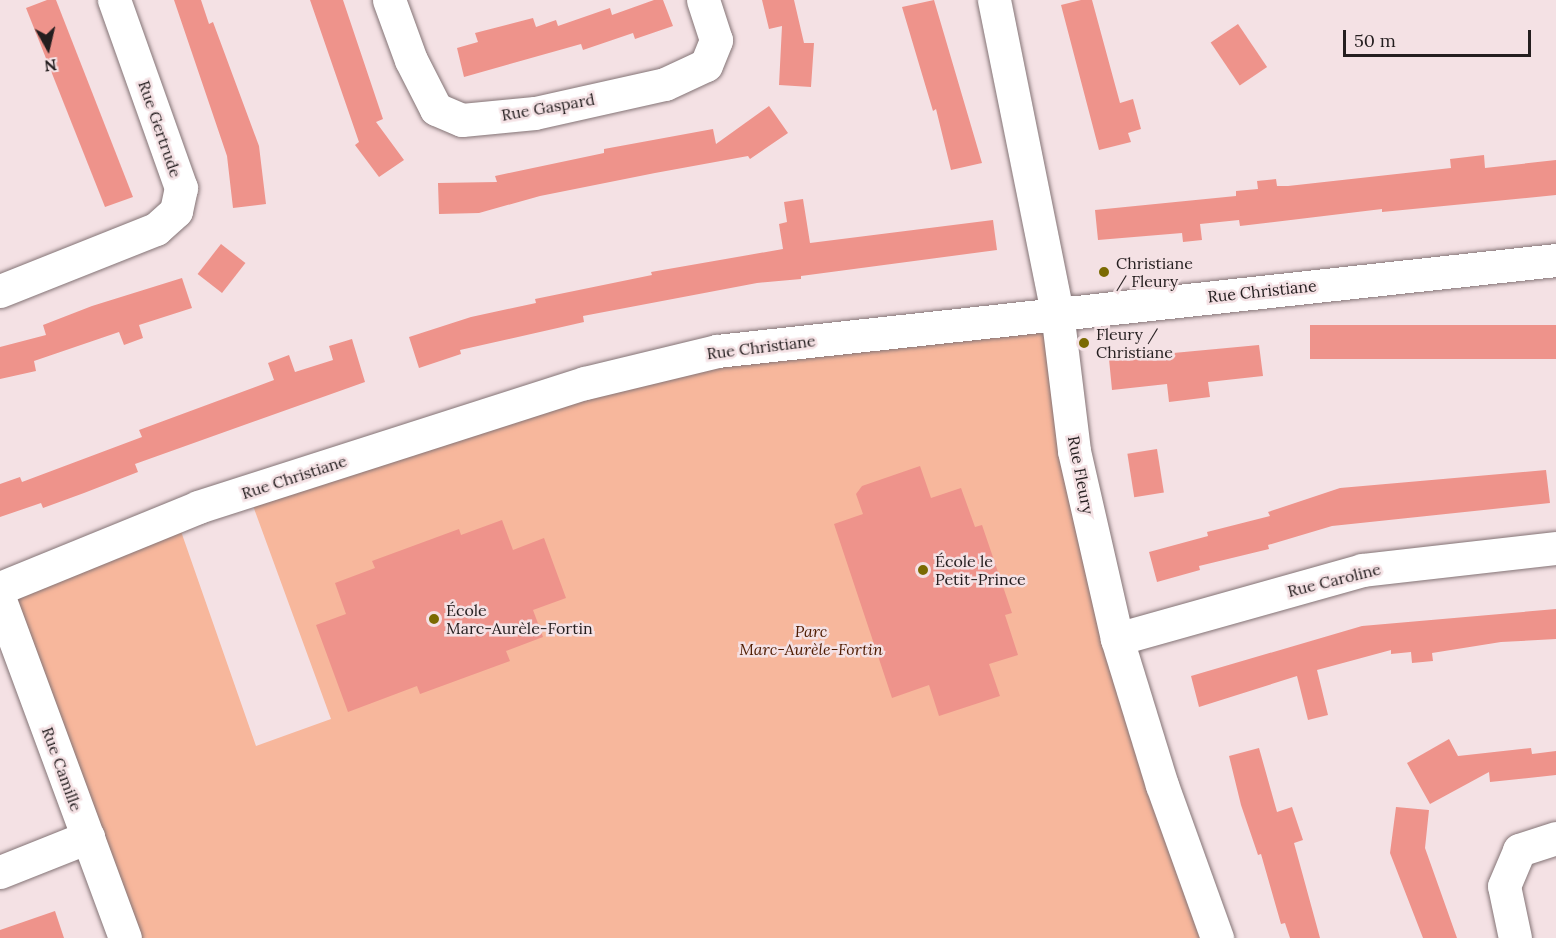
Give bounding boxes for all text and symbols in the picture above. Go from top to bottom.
north arrow [18,18,78,78]
scale bar [1346,18,1534,56]
text: 50 m [1354,29,1396,52]
text: N [43,55,58,77]
street label: Rue Gertrude [134,78,186,180]
street label: Rue Gaspard [500,89,596,125]
place label: Christiane / Fleury [1116,253,1193,291]
marker: Christiane / Fleury [1097,265,1111,279]
street label: Rue Christiane [1207,276,1317,306]
place label: Fleury / Christiane [1096,324,1173,362]
street label: Rue Christiane [706,331,816,363]
marker: Fleury / Christiane [1077,336,1091,350]
street label: Rue Fleury [1064,434,1098,516]
street label: Rue Christiane [239,451,349,503]
place label: École le Petit-Prince [935,551,1026,589]
street label: Rue Caroline [1285,559,1383,601]
marker: École le Petit-Prince [916,563,930,577]
place label: École Marc-Aurèle-Fortin [446,600,593,638]
marker: École Marc-Aurèle-Fortin [427,612,441,626]
park label: Parc Marc-Aurèle-Fortin [739,621,883,659]
street label: Rue Camille [38,724,86,814]

